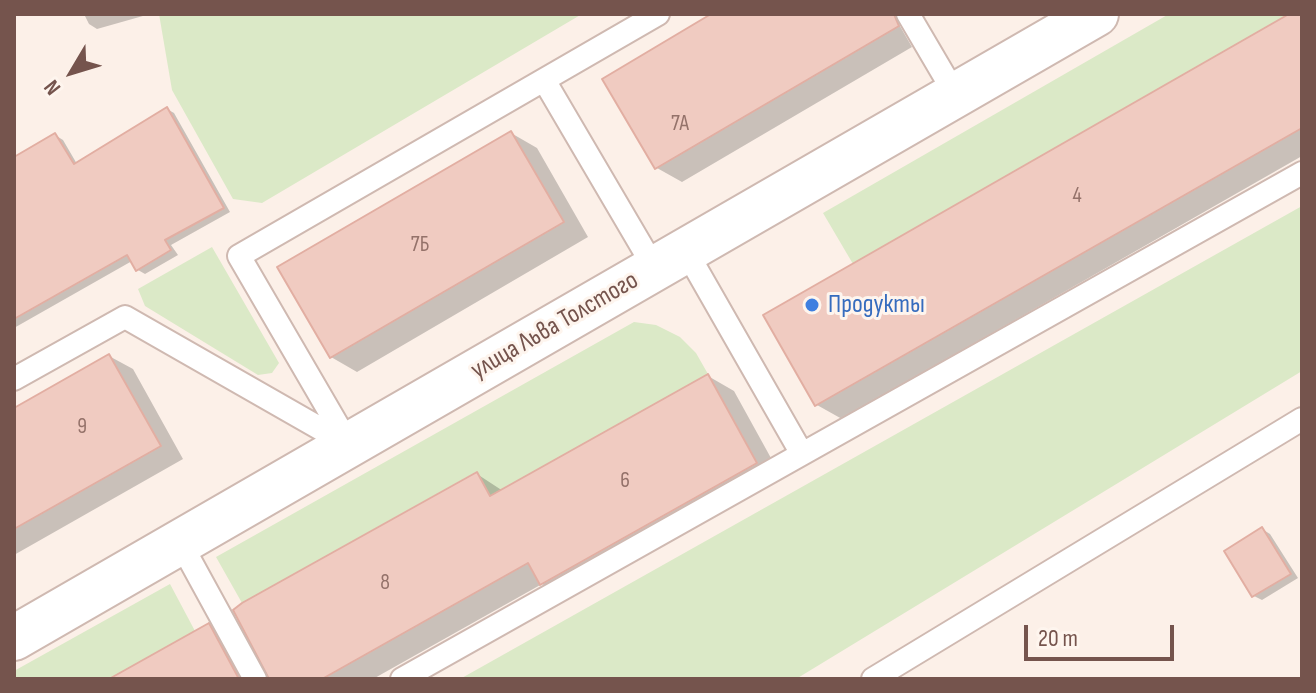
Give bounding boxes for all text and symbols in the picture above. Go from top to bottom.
north arrow [32,32,112,112]
text: N [38,74,67,100]
house number: 7А [671,111,689,137]
house number: 4 [1072,183,1082,209]
house number: 7Б [411,232,429,258]
street label: улица Льва Толстого [466,265,644,387]
place label: Продукты [828,289,925,321]
marker: Продукты [803,296,821,314]
house number: 9 [77,414,87,440]
house number: 6 [620,468,630,494]
house number: 8 [380,570,390,596]
scale bar [1028,609,1178,659]
text: 20 m [1038,624,1078,653]

